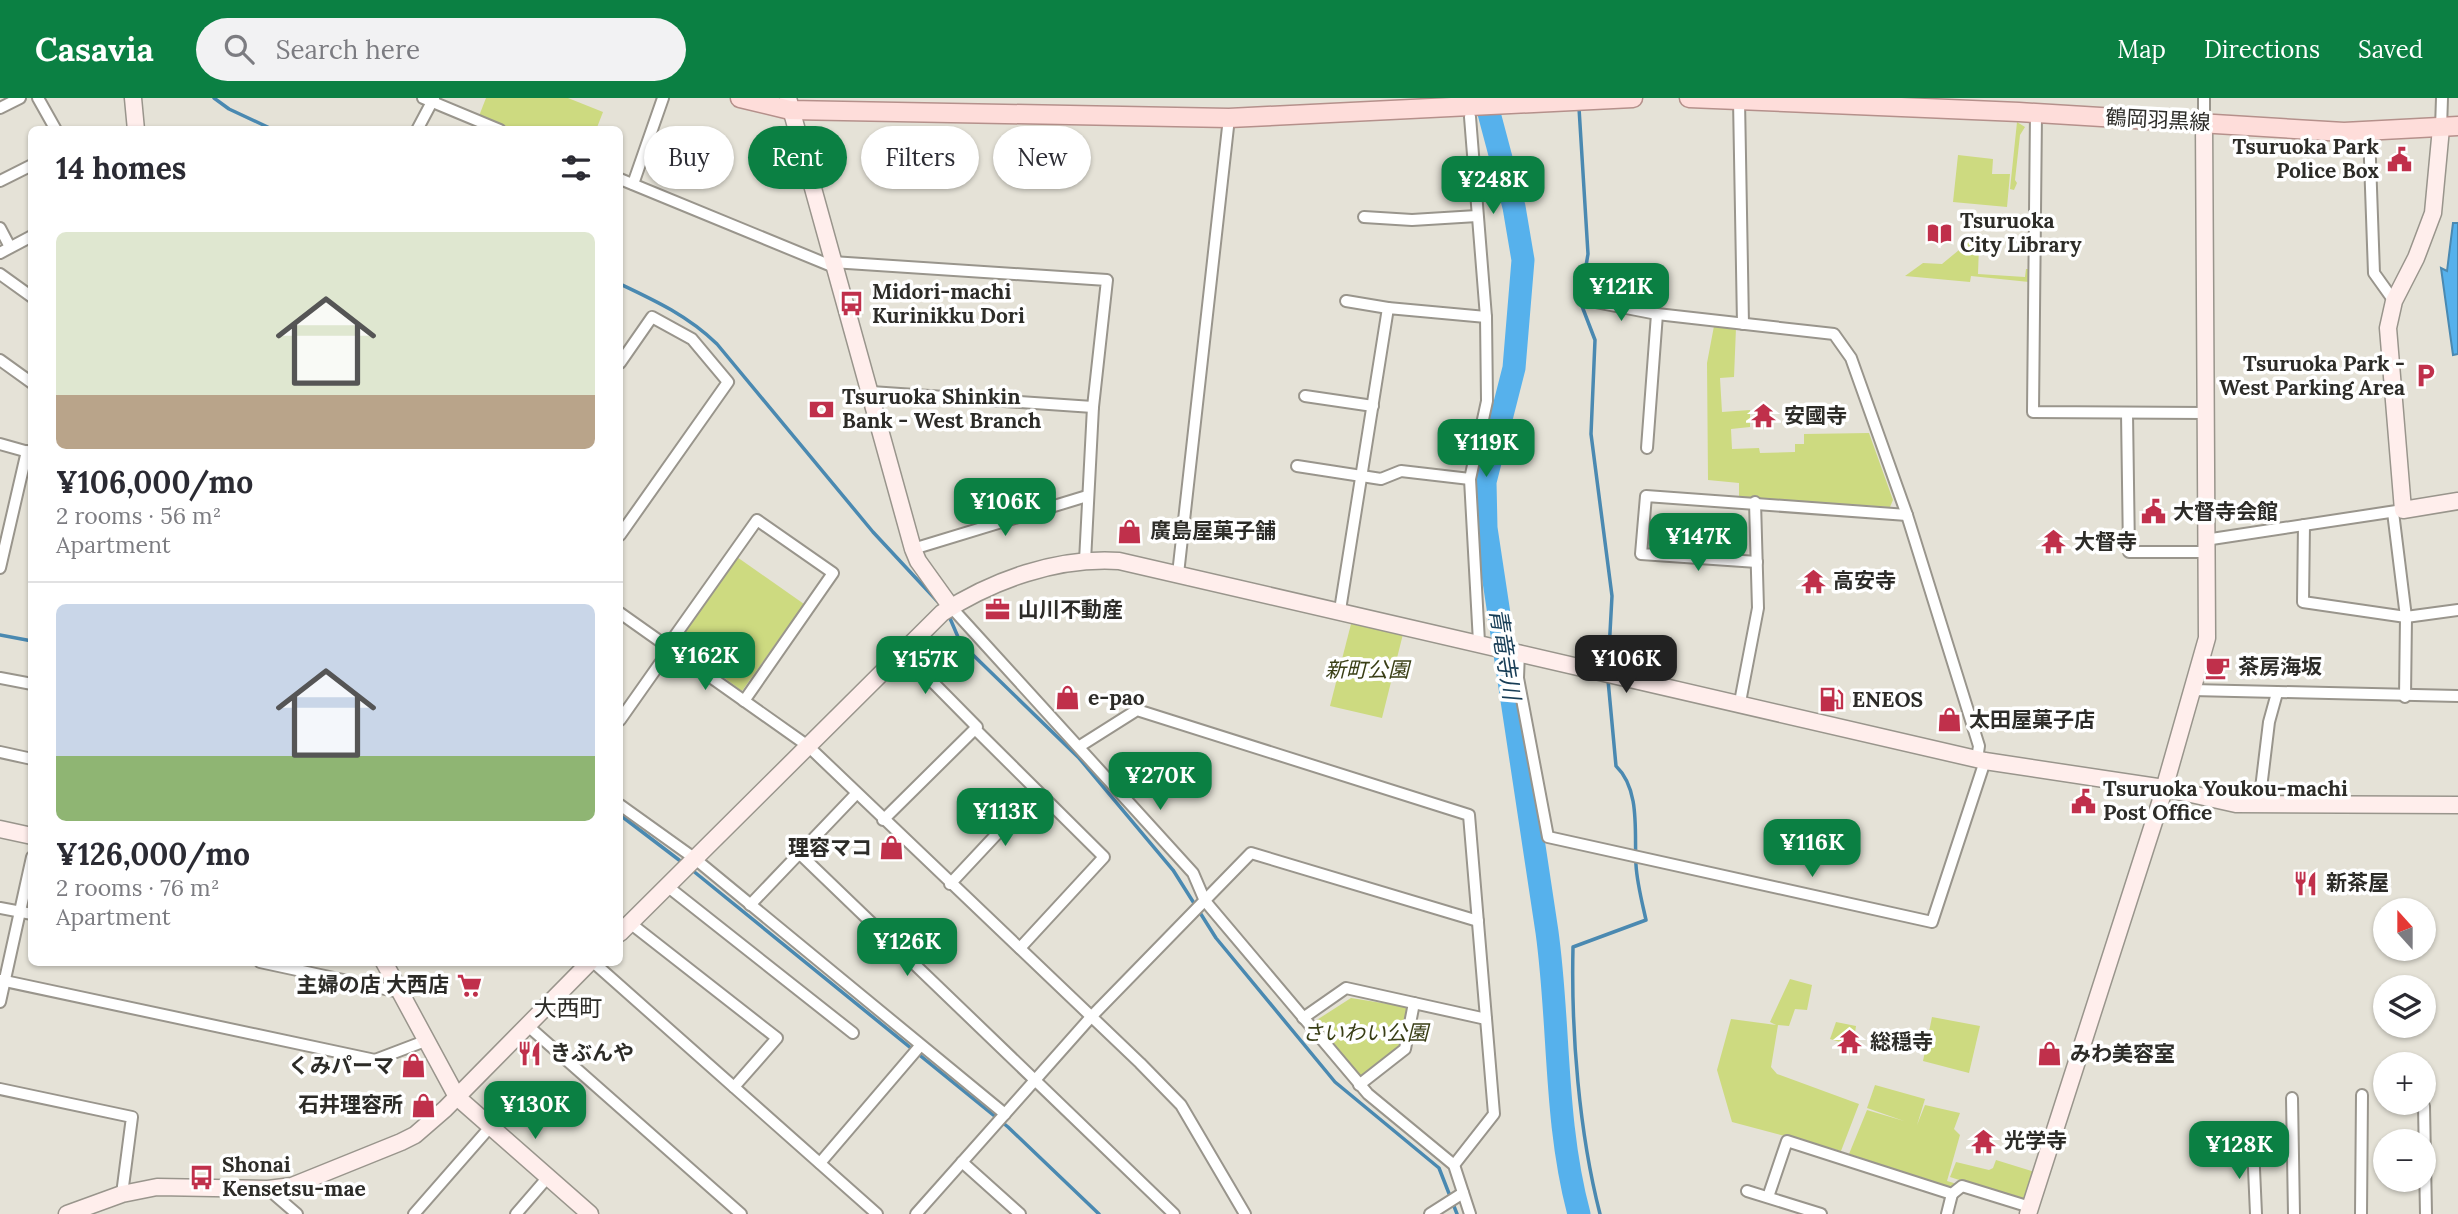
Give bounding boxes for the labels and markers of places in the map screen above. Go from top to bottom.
place label: Tsuruoka Park Police Box [2232,133,2380,184]
public building icon: Tsuruoka Park Police Box [2385,145,2413,173]
pin: ¥248K [1444,156,1542,216]
place label: Tsuruoka City Library [1960,207,2082,258]
library icon: Tsuruoka City Library [1926,219,1954,247]
pin: ¥121K [1572,264,1670,323]
place label: Midori-machi Kurinikku Dori [872,278,1025,329]
bus stop icon: Midori-machi Kurinikku Dori [838,290,866,318]
place label: Tsuruoka Park - West Parking Area [2219,350,2405,401]
parking icon: Tsuruoka Park - West Parking Area [2411,362,2439,390]
place label: Tsuruoka Shinkin Bank - West Branch [842,383,1041,434]
bank icon: Tsuruoka Shinkin Bank - West Branch [808,395,836,423]
temple icon: 安國寺 [1750,402,1778,430]
place label: 安國寺 [1784,402,1847,429]
pin: ¥119K [1437,420,1535,479]
pin: ¥106K [956,478,1054,538]
public building icon: 大督寺会館 [2139,498,2167,526]
place label: 大督寺会館 [2173,498,2278,525]
pin: ¥147K [1649,514,1747,573]
shop icon: 廣島屋菓子舗 [1116,517,1144,545]
place label: 廣島屋菓子舗 [1150,517,1276,544]
temple icon: 大督寺 [2040,528,2068,556]
place label: 大督寺 [2074,528,2137,555]
temple icon: 高安寺 [1799,567,1827,595]
place label: 高安寺 [1833,567,1896,594]
office icon: 山川不動産 [984,596,1012,624]
place label: 山川不動産 [1018,596,1123,623]
pin: ¥162K [656,632,754,692]
pin: ¥157K [876,636,974,696]
pin: ¥106K [1577,636,1675,695]
cafe icon: 茶房海坂 [2204,653,2232,681]
place label: 茶房海坂 [2238,653,2322,680]
shop icon: e-pao [1054,684,1082,712]
place label: e-pao [1088,684,1145,711]
fuel station icon: ENEOS [1818,686,1846,714]
place label: ENEOS [1852,686,1923,713]
shop icon: 太田屋菓子店 [1935,706,1963,734]
place label: 太田屋菓子店 [1969,706,2095,733]
pin: ¥270K [1111,752,1209,812]
place label: Tsuruoka Youkou-machi Post Office [2103,775,2348,826]
public building icon: Tsuruoka Youkou-machi Post Office [2069,787,2097,815]
pin: ¥113K [956,788,1054,848]
pin: ¥116K [1763,820,1861,879]
place label: 理容マコ [788,834,872,861]
shop icon: 理容マコ [878,834,906,862]
restaurant icon: 新茶屋 [2292,869,2320,897]
place label: 新茶屋 [2326,869,2389,896]
pin: ¥126K [858,918,956,978]
place label: 主婦の店 大西店 [296,971,449,998]
supermarket icon: 主婦の店 大西店 [455,971,483,999]
temple icon: 総穏寺 [1836,1028,1864,1056]
place label: 総穏寺 [1870,1028,1933,1055]
restaurant icon: きぶんや [516,1039,544,1067]
place label: きぶんや [550,1039,634,1066]
shop icon: みわ美容室 [2036,1040,2064,1068]
place label: みわ美容室 [2070,1040,2175,1067]
place label: くみパーマ [288,1052,394,1079]
shop icon: くみパーマ [400,1052,428,1080]
pin: ¥130K [486,1082,584,1141]
place label: 石井理容所 [298,1091,403,1118]
shop icon: 石井理容所 [409,1091,437,1119]
pin: ¥128K [2190,1122,2288,1181]
temple icon: 光学寺 [1970,1127,1998,1155]
place label: 光学寺 [2004,1127,2067,1154]
place label: Shonai Kensetsu-mae [222,1151,366,1202]
bus stop icon: Shonai Kensetsu-mae [188,1163,216,1191]

